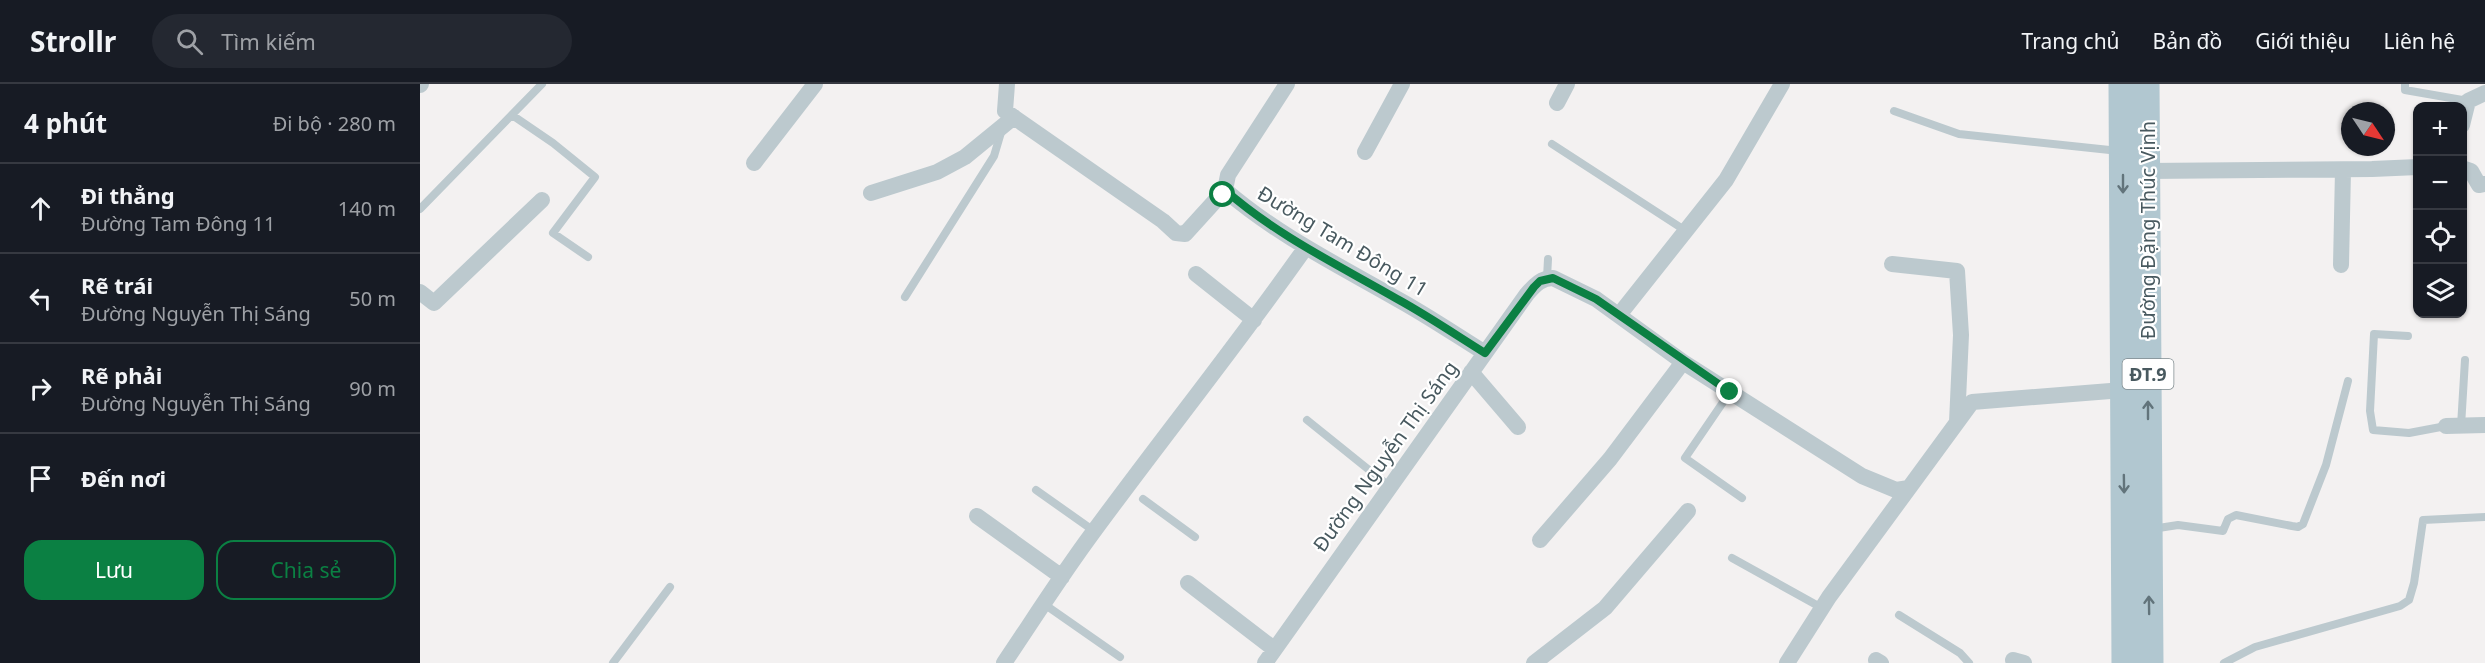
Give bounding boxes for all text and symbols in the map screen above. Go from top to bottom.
search box [152,14,572,68]
text: Strollr [30,22,116,60]
icon: search [173,25,206,58]
text: Tìm kiếm [221,26,316,56]
text: Trang chủ [2022,27,2120,55]
text: Bản đồ [2153,27,2222,55]
text: Giới thiệu [2255,27,2350,55]
text: Liên hệ [2383,27,2455,55]
north arrow [2341,102,2395,156]
map controls [2413,102,2467,318]
button: + [2413,102,2467,156]
text: 4 phút [24,105,107,141]
text: Đi bộ · 280 m [273,110,396,137]
street label: Đường Đặng Thúc Vịnh [2134,121,2161,339]
button: − [2413,156,2467,210]
one-way arrow [2117,174,2129,194]
street label: Đường Tam Đông 11 [1253,179,1433,303]
text: Đi thẳng [81,180,175,210]
route start [1209,181,1235,207]
icon: ahead [24,192,57,225]
text: 140 m [338,195,396,222]
text: Đường Tam Đông 11 [81,210,275,237]
button: locate [2413,210,2467,264]
button: layers [2413,264,2467,318]
text: Rẽ trái [81,270,153,300]
icon: left [24,282,57,315]
text: 50 m [349,285,396,312]
text: Đường Nguyễn Thị Sáng [81,300,311,327]
street label: Đường Nguyễn Thị Sáng [1307,355,1463,557]
road number: ĐT.9 [2122,359,2174,389]
text: Rẽ phải [81,360,162,390]
icon: right [24,372,57,405]
text: 90 m [349,375,396,402]
route end [1716,378,1742,404]
text: Đường Nguyễn Thị Sáng [81,390,311,417]
one-way arrow [2142,400,2154,420]
icon: arrive [24,462,57,495]
text: Đến nơi [81,463,166,493]
one-way arrow [2118,474,2130,494]
button: Lưu [24,540,204,600]
button: Chia sẻ [216,540,396,600]
one-way arrow [2143,595,2155,615]

